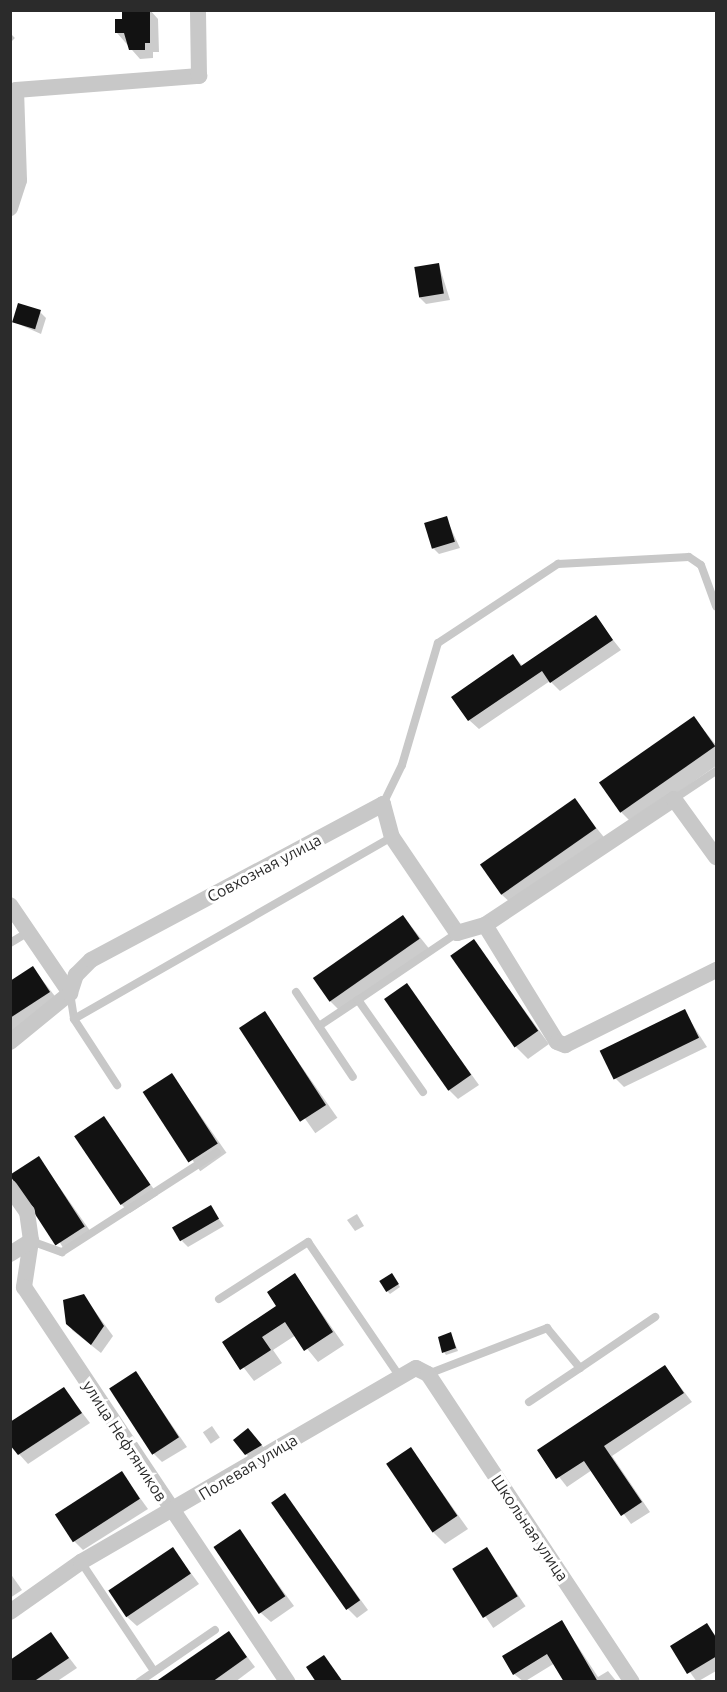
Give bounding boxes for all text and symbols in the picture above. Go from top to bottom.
street label: Совхозная улица [204,830,324,906]
street label: улица Нефтяников [79,1377,171,1505]
street label: Полевая улица [195,1430,301,1504]
street label: Школьная улица [487,1471,573,1585]

